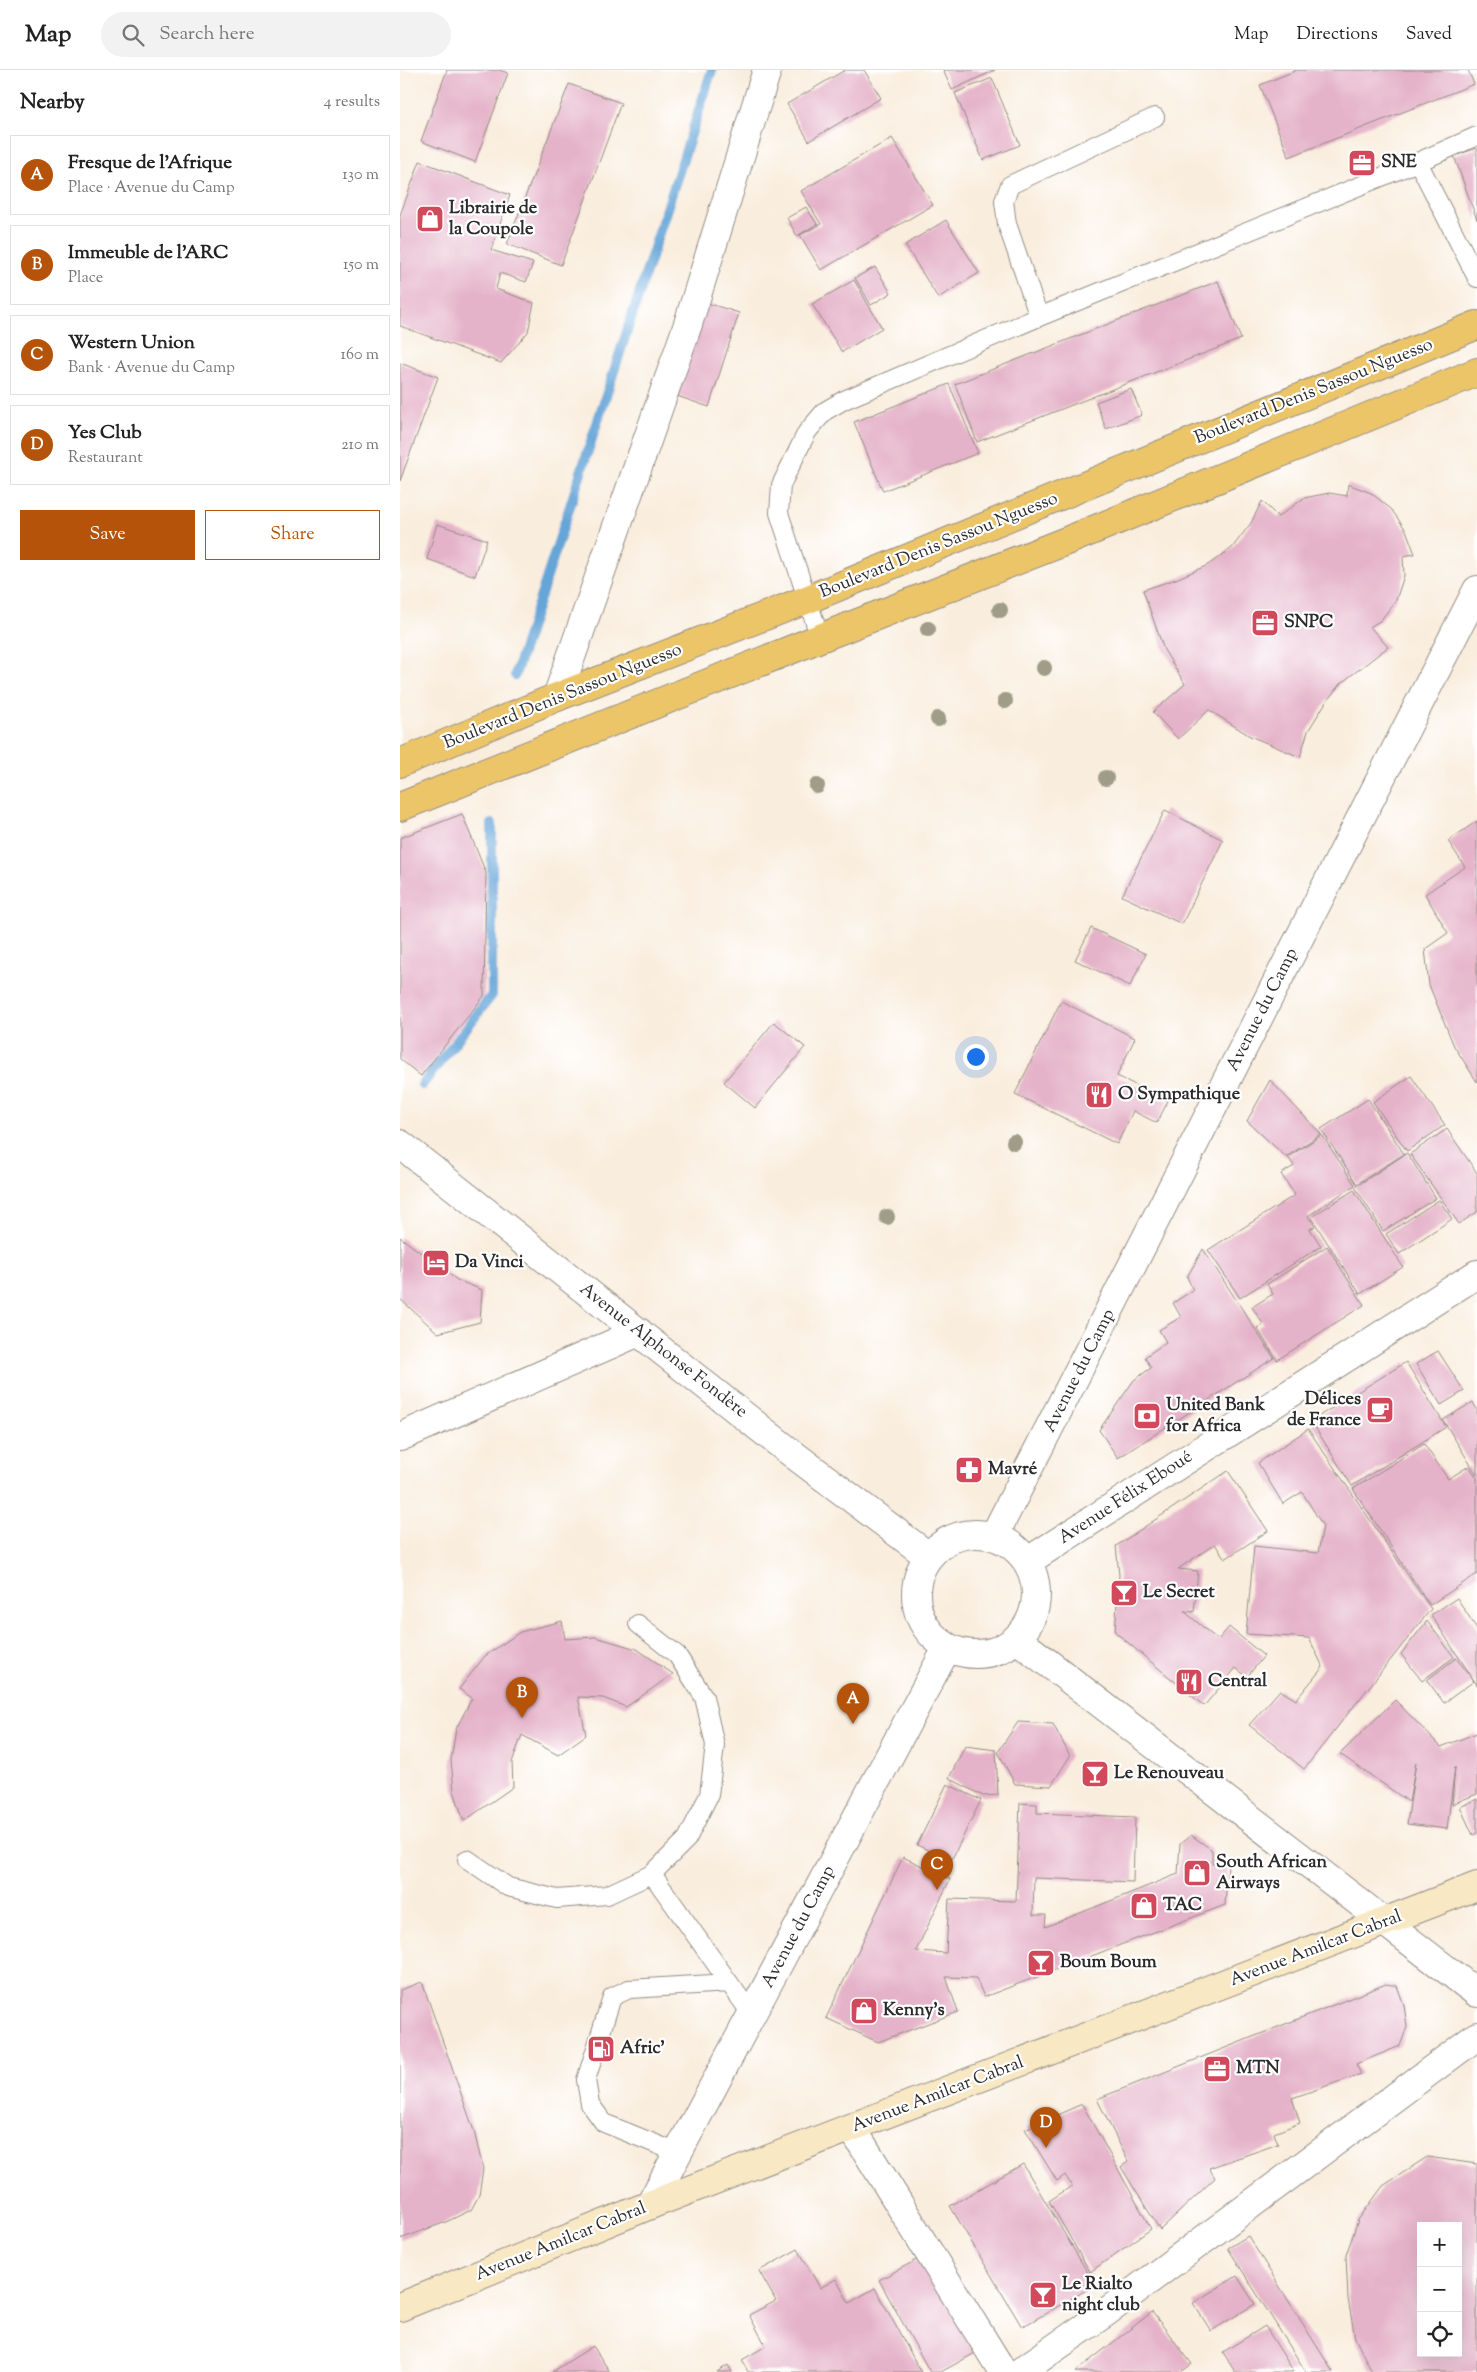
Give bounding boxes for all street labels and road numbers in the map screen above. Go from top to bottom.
street label: Boulevard Denis Sassou Nguesso [1191,332,1437,452]
street label: Boulevard Denis Sassou Nguesso [816,486,1062,606]
street label: Boulevard Denis Sassou Nguesso [440,637,686,757]
street label: Avenue du Camp [1221,944,1305,1076]
street label: Avenue Alphonse Fondère [573,1277,753,1425]
street label: Avenue du Camp [1038,1305,1122,1437]
street label: Avenue Félix Eboué [1054,1445,1198,1551]
street label: Avenue du Camp [756,1861,842,1993]
street label: Avenue Amilcar Cabral [1226,1904,1406,1994]
street label: Avenue Amilcar Cabral [848,2050,1028,2140]
street label: Avenue Amilcar Cabral [472,2196,650,2288]

